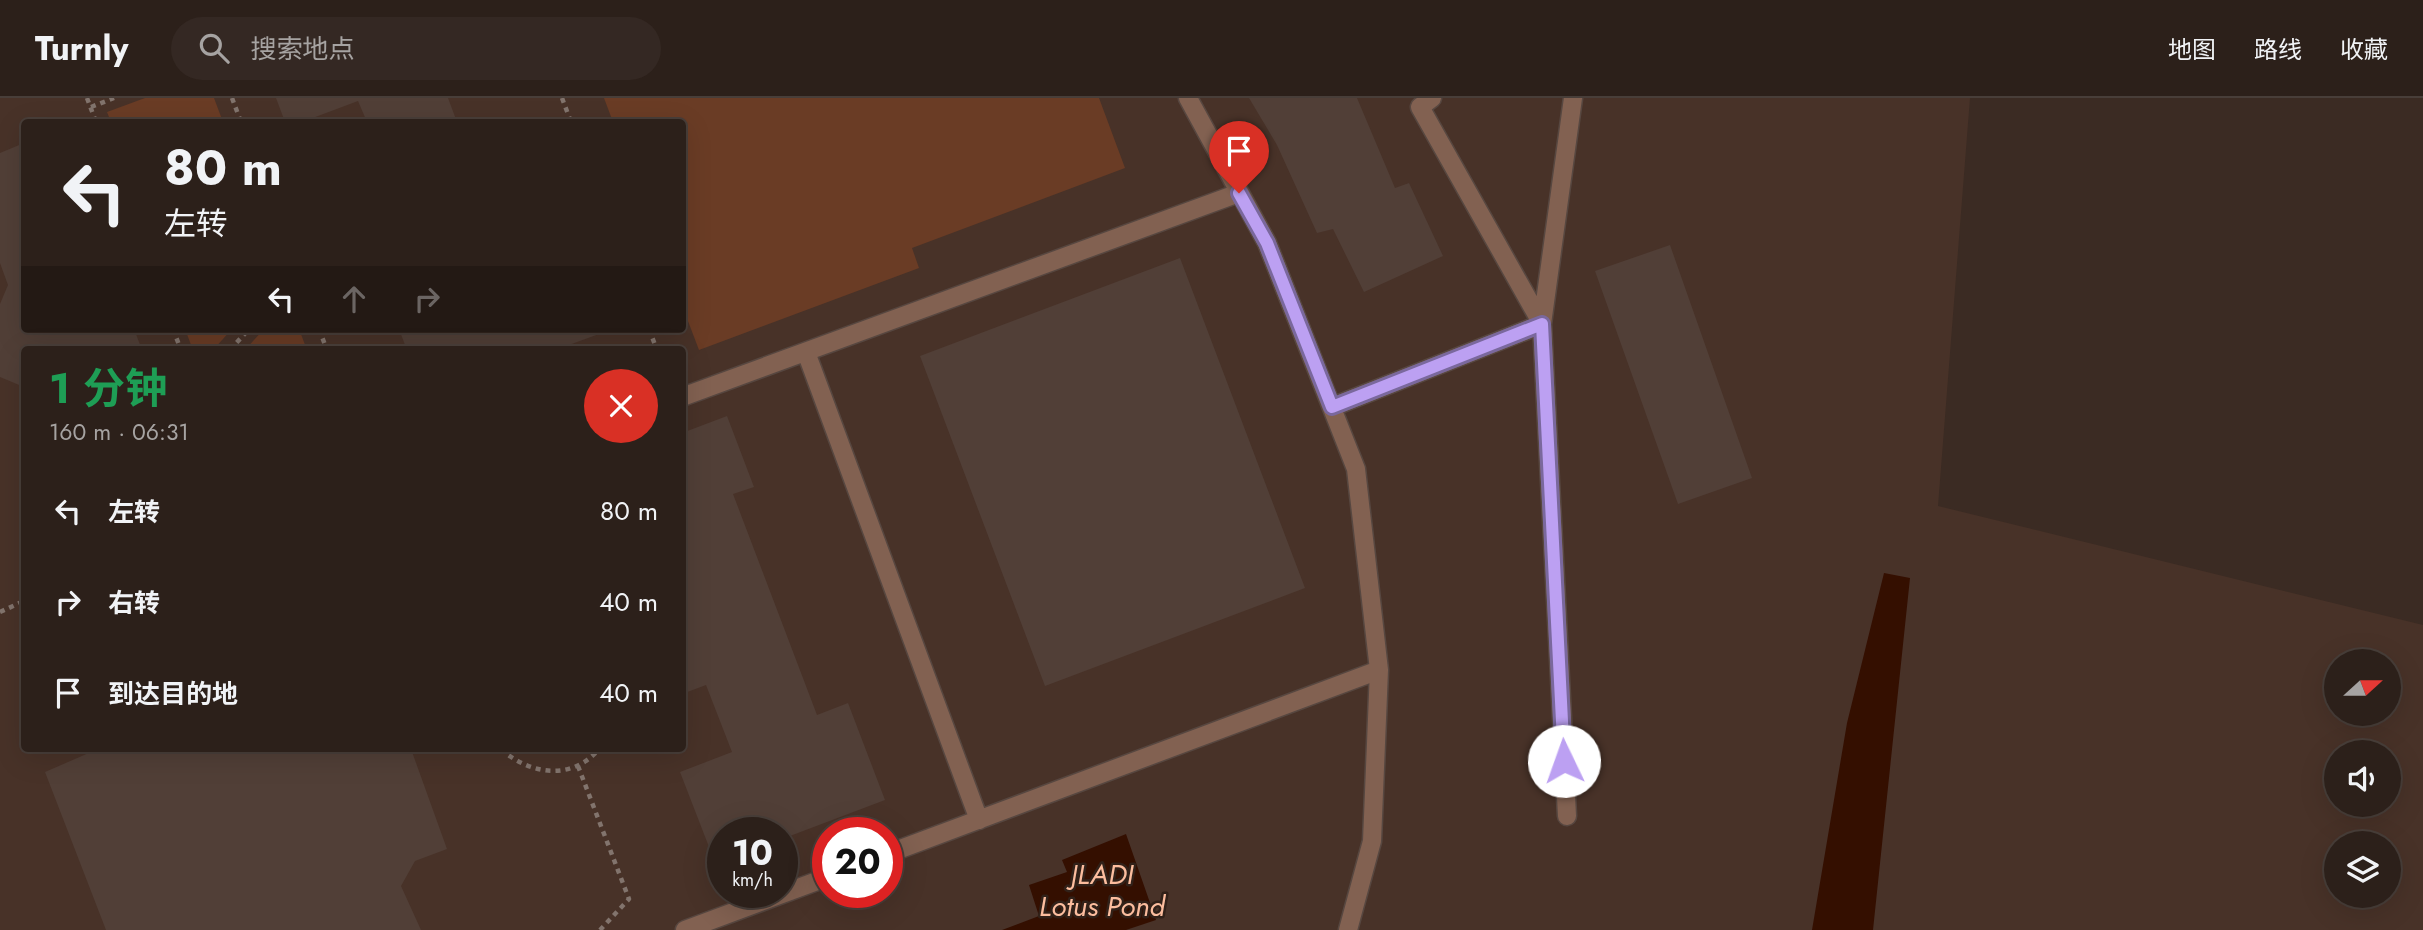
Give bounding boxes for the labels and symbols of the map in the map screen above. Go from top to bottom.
pin [1209,121,1269,193]
north arrow [2324,649,2401,726]
position arrow [1527,724,1601,798]
speed limit sign: 20 [812,817,903,908]
water label: JLADI Lotus Pond [1039,854,1166,927]

